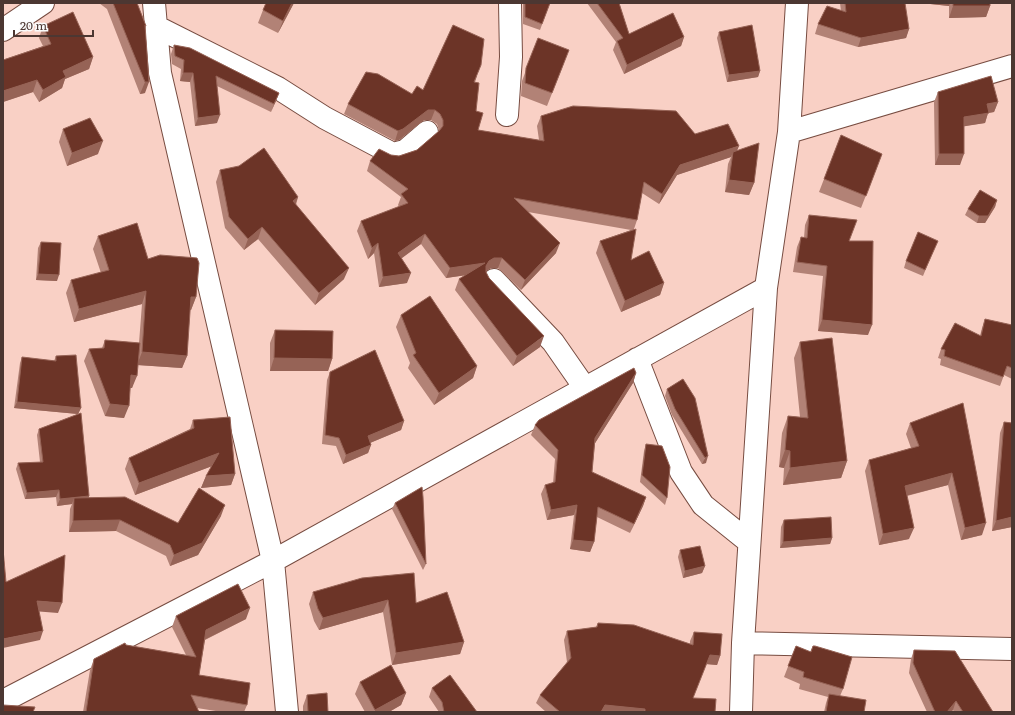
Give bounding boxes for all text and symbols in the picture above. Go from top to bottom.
scale bar [14,12,93,38]
text: 20 m [20,16,47,34]

